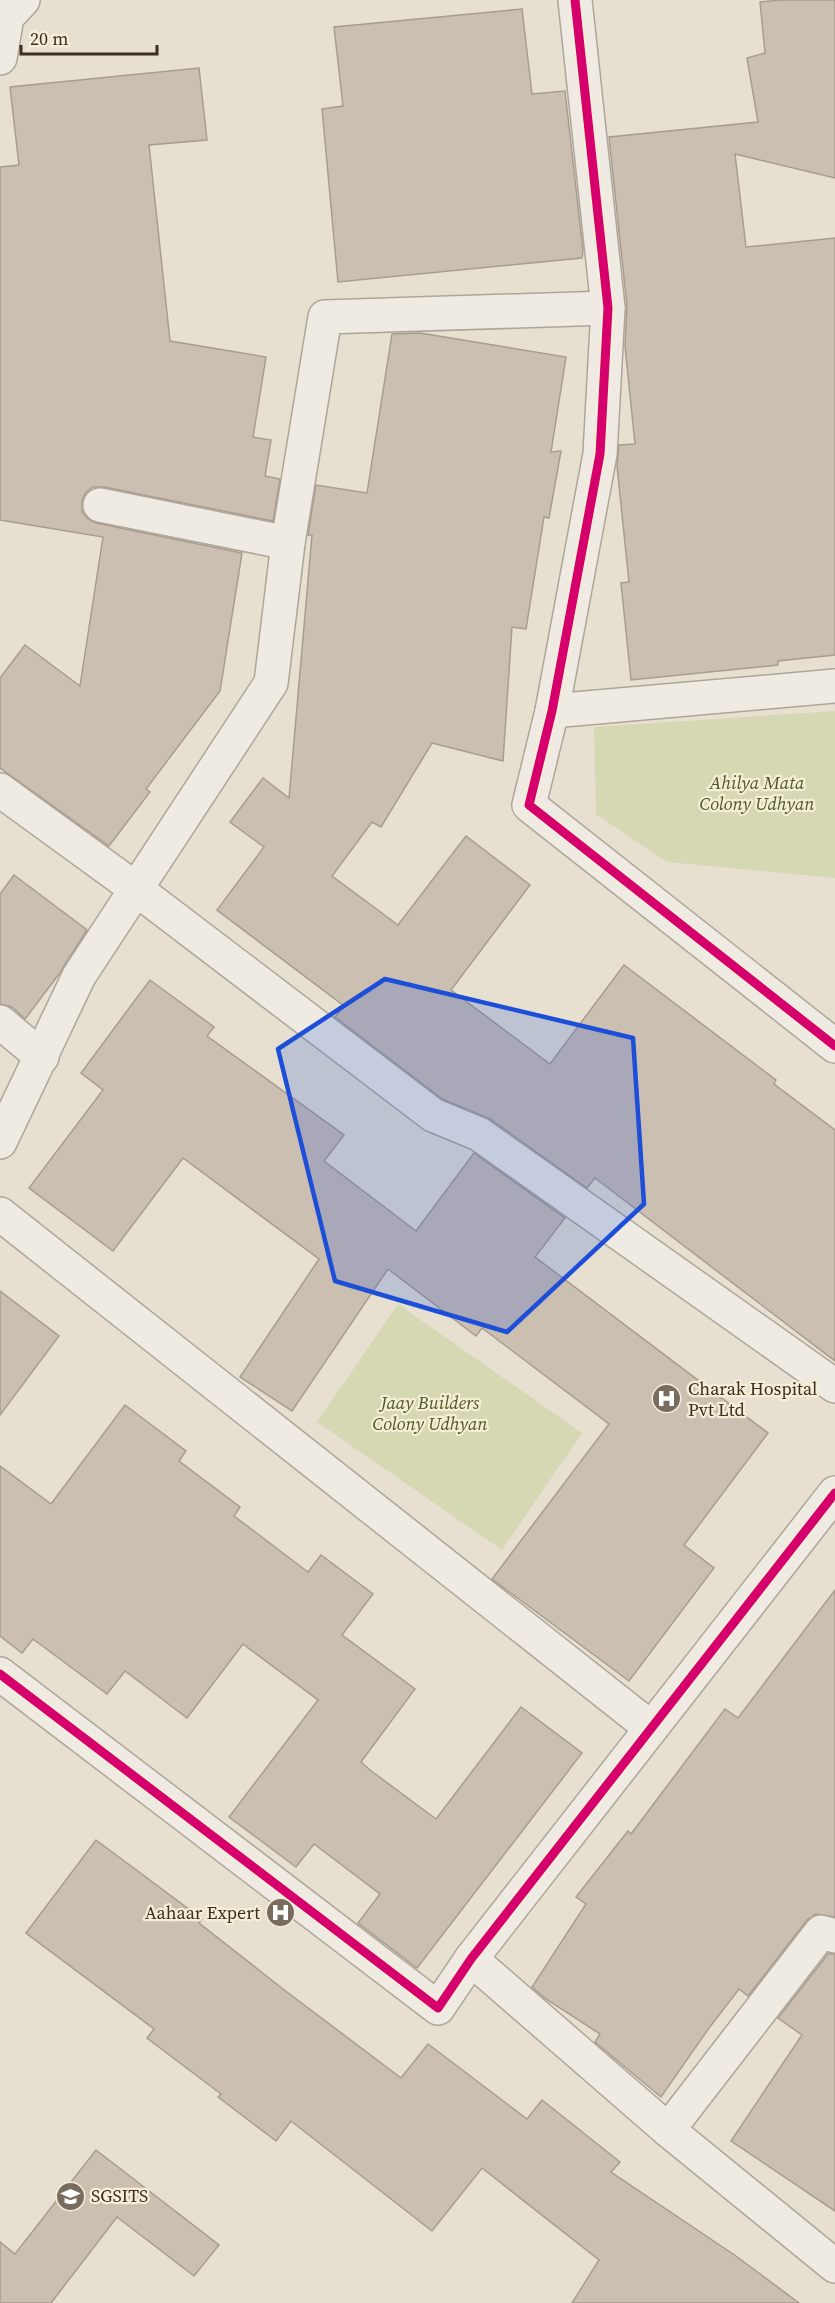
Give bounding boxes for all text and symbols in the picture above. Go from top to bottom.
scale bar [21,18,158,56]
text: 20 m [30,26,68,51]
park label: Ahilya Mata Colony Udhyan [699,770,815,816]
place label: Charak Hospital Pvt Ltd [688,1376,817,1422]
hospital icon: Charak Hospital Pvt Ltd [651,1383,683,1415]
park label: Jaay Builders Colony Udhyan [372,1390,488,1436]
hospital icon: Aahaar Expert [265,1897,297,1929]
place label: Aahaar Expert [145,1900,260,1925]
school or university icon: SGSITS [54,2180,86,2212]
place label: SGSITS [91,2183,148,2208]

